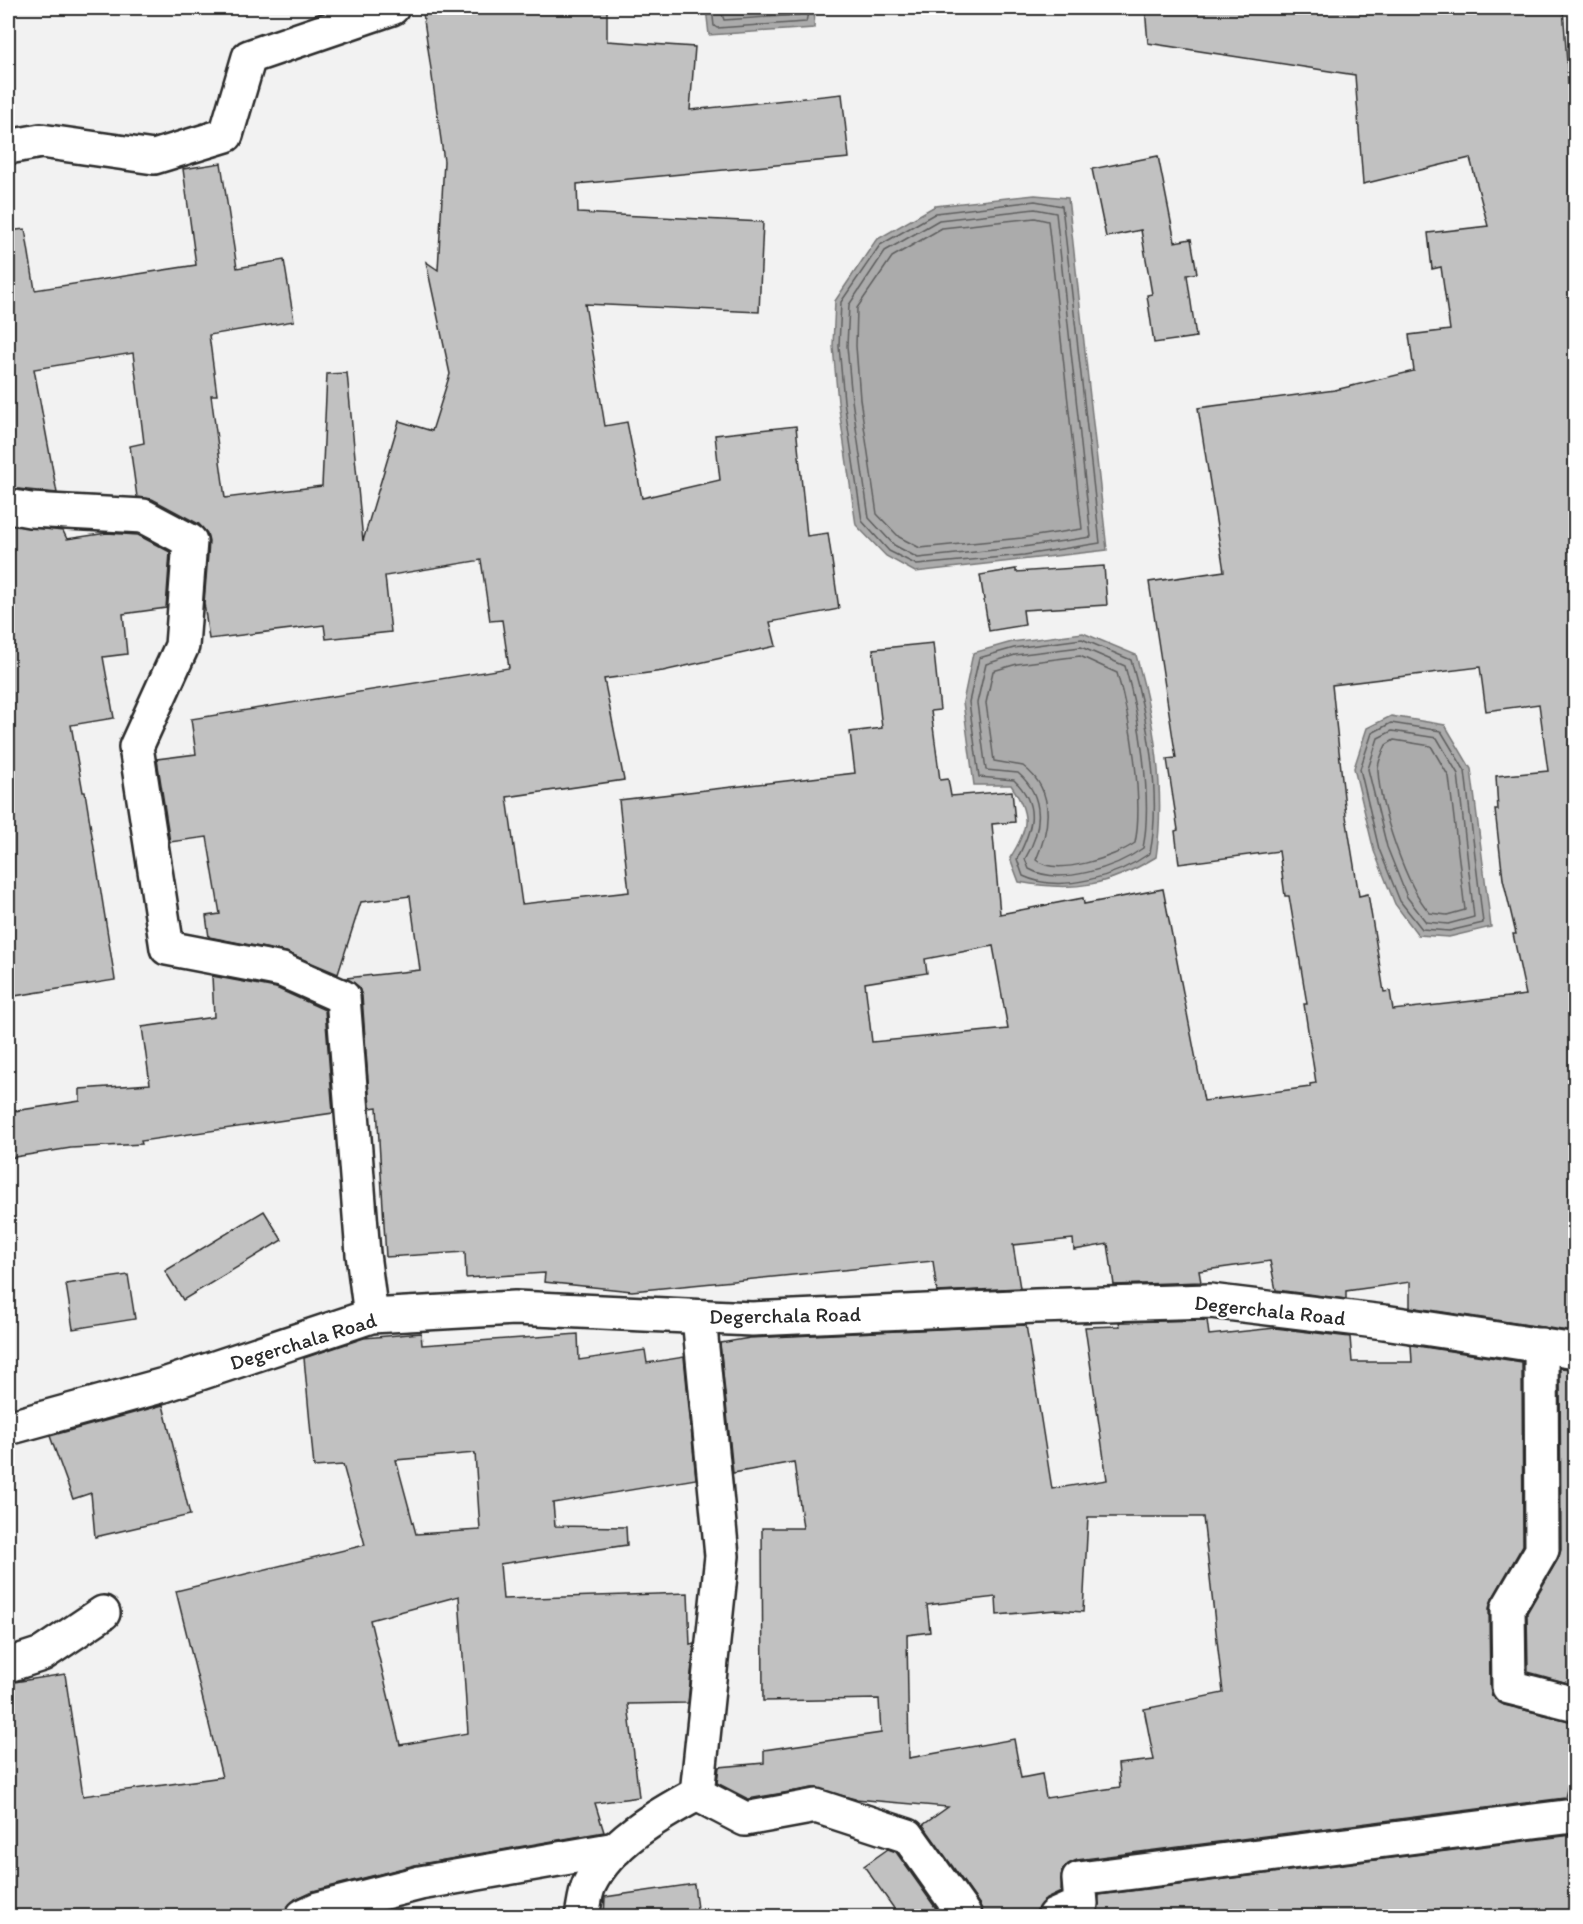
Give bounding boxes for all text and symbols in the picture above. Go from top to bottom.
street label: Degerchala Road [1193,1290,1347,1330]
street label: Degerchala Road [709,1301,862,1329]
street label: Degerchala Road [227,1307,380,1375]

